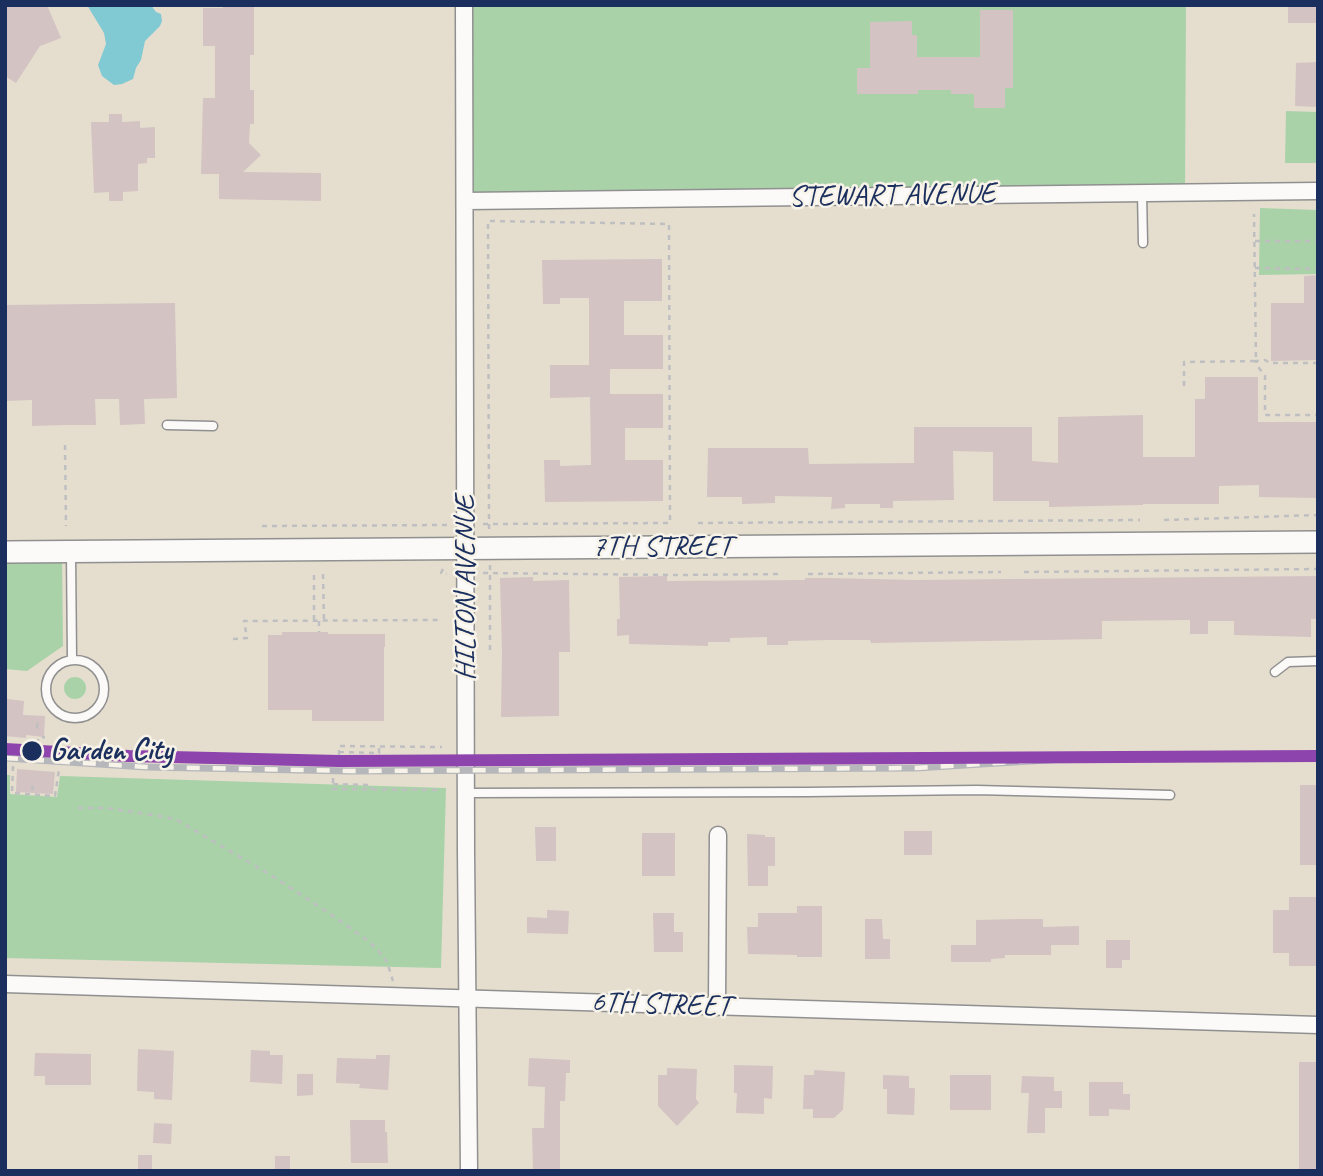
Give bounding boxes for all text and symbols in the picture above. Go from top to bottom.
street label: STEWART AVENUE [788,176,996,216]
street label: HILTON AVENUE [448,495,484,681]
street label: 7TH STREET [592,529,732,565]
place label: Garden City [50,733,172,769]
marker: Garden City [20,739,44,763]
street label: 6TH STREET [590,985,732,1025]

